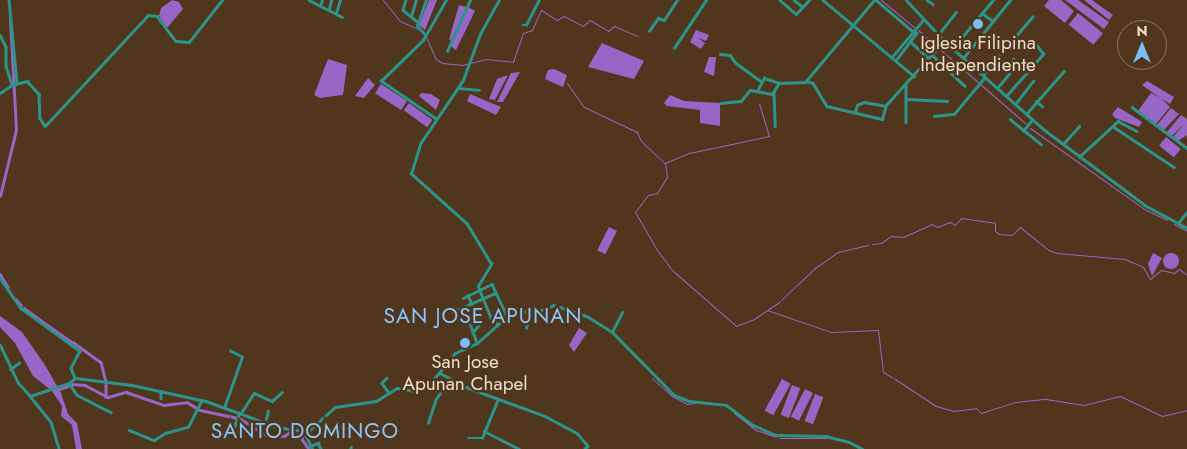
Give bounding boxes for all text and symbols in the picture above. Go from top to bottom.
marker: Iglesia Filipina Independiente [972,18,984,30]
north arrow [1117,20,1167,70]
text: N [1136,21,1148,41]
place label: Iglesia Filipina Independiente [920,32,1036,76]
district label: SAN JOSE APUNAN [382,303,584,329]
marker: San Jose Apunan Chapel [459,337,471,349]
place label: San Jose Apunan Chapel [402,351,528,395]
district label: SANTO DOMINGO [209,418,401,444]

